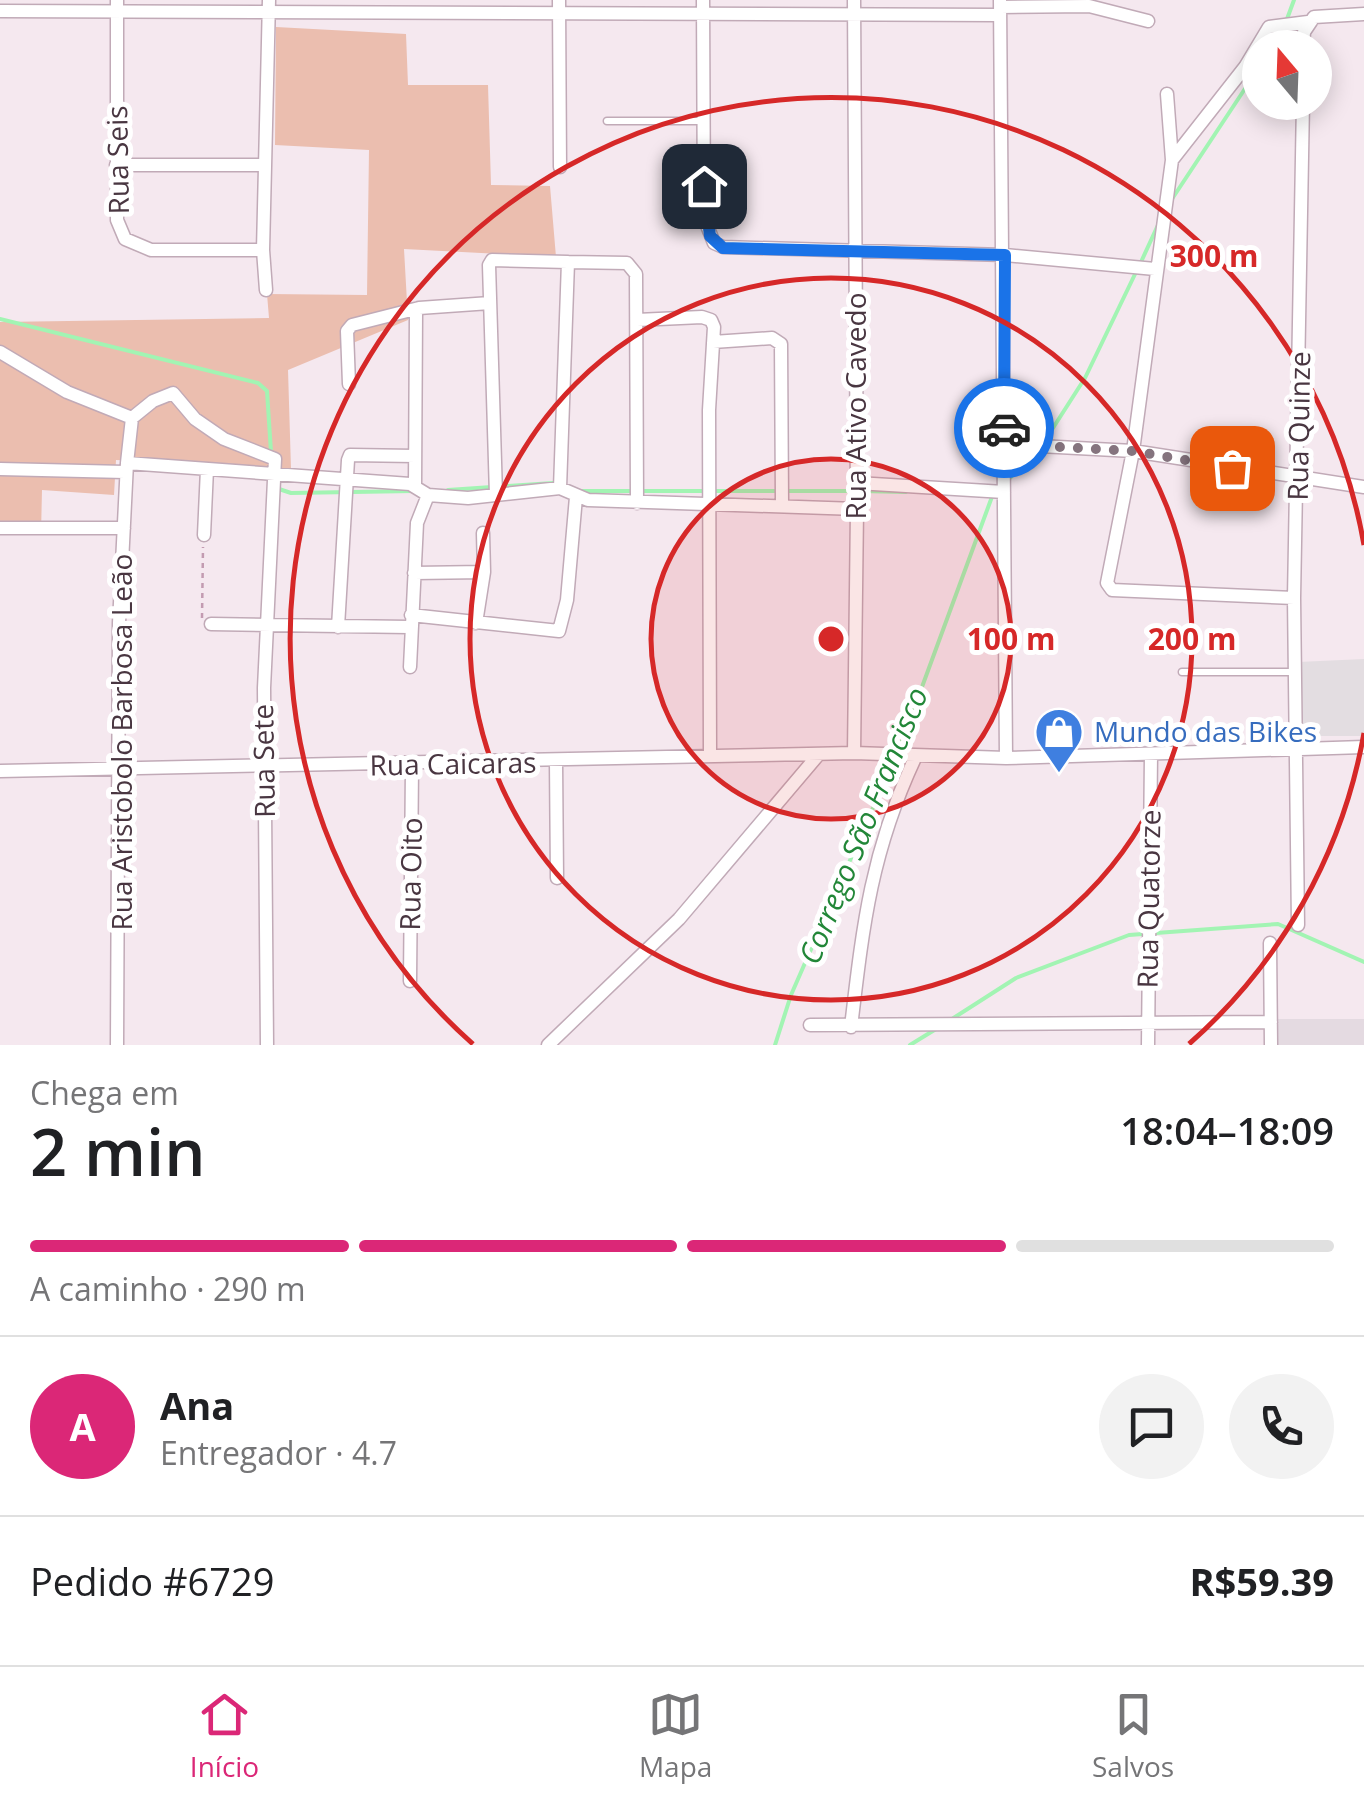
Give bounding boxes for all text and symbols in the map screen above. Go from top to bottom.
north arrow [1242,30,1332,120]
map controls [1242,30,1332,120]
street label: Rua Seis [97,105,137,215]
pin [662,144,747,229]
icon: home [677,159,732,214]
text: 300 m [1170,235,1258,276]
street label: Rua Ativo Cavedo [836,292,874,520]
street label: Rua Quinze [1278,351,1318,501]
courier [954,378,1054,478]
icon: car [977,401,1032,456]
pin [1190,426,1275,511]
icon: bag [1205,441,1260,496]
street label: Rua Aristobolo Barbosa Leão [102,554,140,930]
text: 100 m [967,618,1055,659]
text: 200 m [1148,618,1236,659]
centre of rings [813,621,849,657]
water label: Corrego São Francisco [788,681,937,970]
street label: Rua Sete [243,704,283,818]
shop icon: Mundo das Bikes [1033,706,1085,774]
place label: Mundo das Bikes [1094,712,1317,750]
street label: Rua Caicaras [369,743,537,783]
street label: Rua Quatorze [1127,809,1169,989]
street label: Rua Oito [390,817,430,931]
text: Chega em [30,1071,179,1114]
text: 18:04–18:09 [1120,1104,1334,1156]
text: 2 min [30,1107,205,1195]
text: A caminho · 290 m [30,1267,306,1310]
button: chat [1099,1374,1204,1479]
button: phone [1229,1374,1334,1479]
text: Ana [160,1379,234,1431]
text: A [69,1400,96,1452]
text: Entregador · 4.7 [160,1431,397,1474]
text: Pedido #6729 [30,1555,274,1607]
text: R$59.39 [1189,1555,1334,1607]
tab: Início [190,1687,259,1785]
tab: Mapa [639,1687,712,1785]
tab: Salvos [1092,1687,1174,1785]

